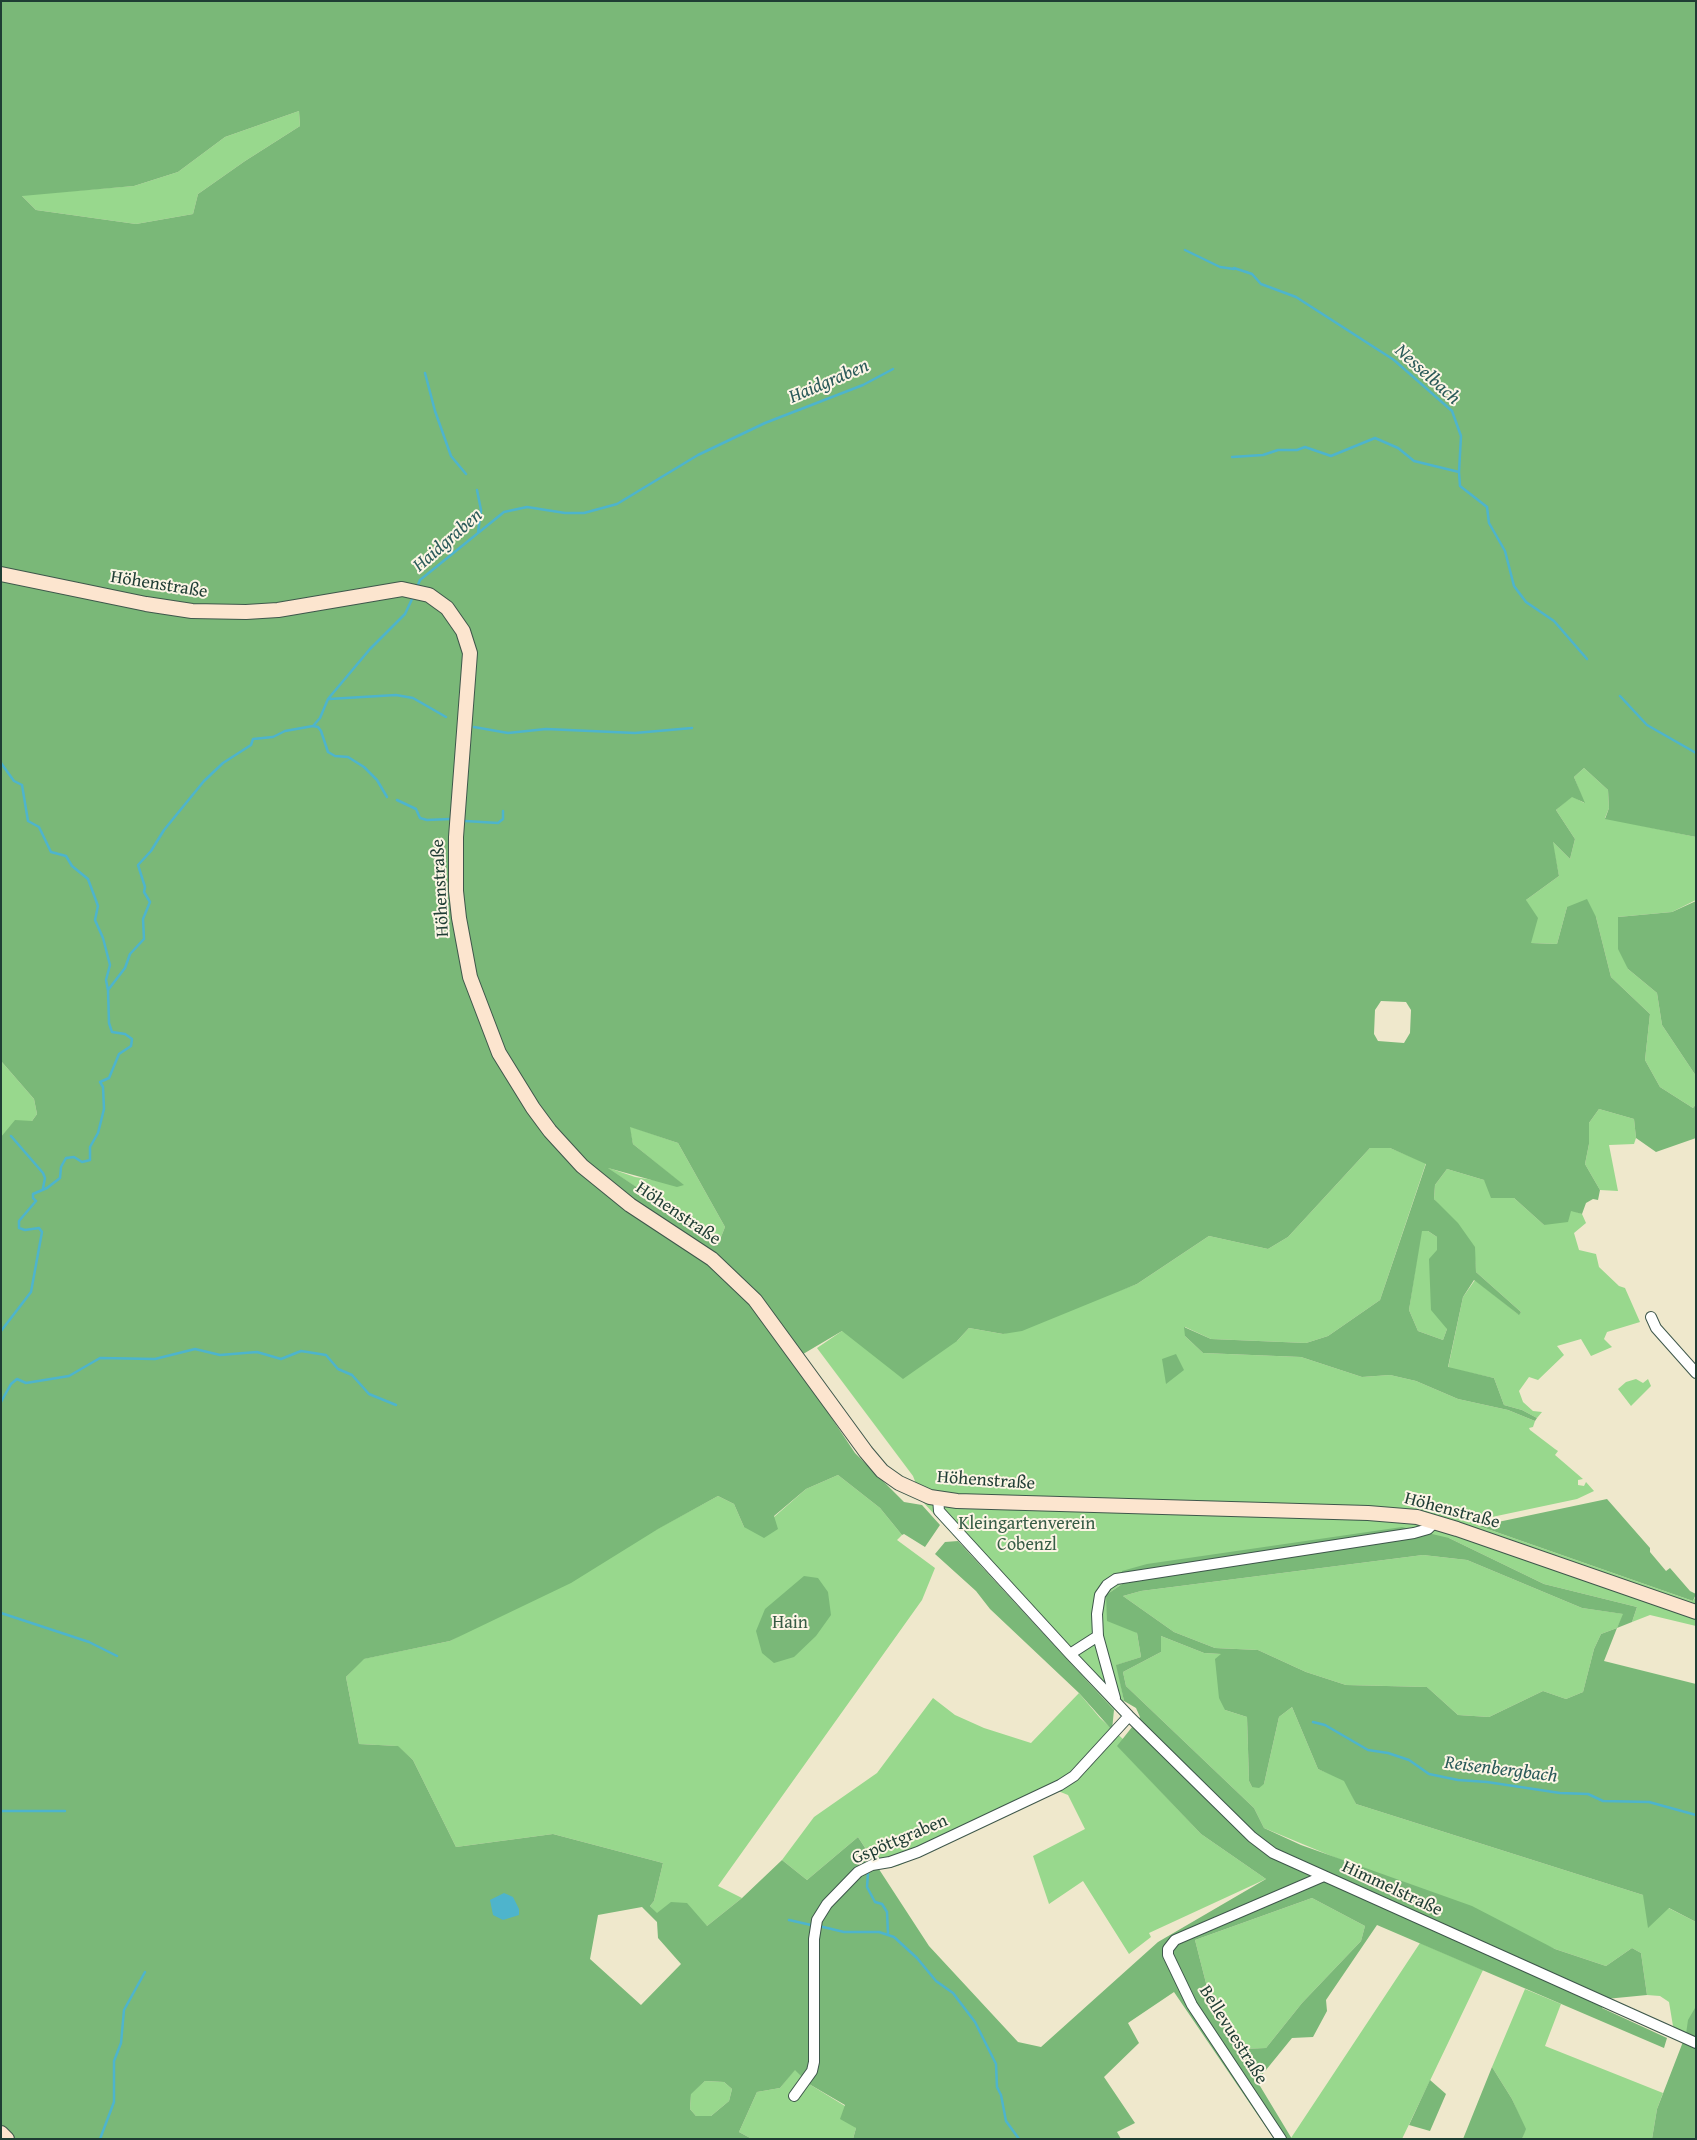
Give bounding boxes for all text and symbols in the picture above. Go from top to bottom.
water label: Nesselbach [1390,340,1464,410]
water label: Haidgraben [786,355,872,409]
water label: Haidgraben [409,505,487,577]
street label: Höhenstraße [109,567,209,603]
street label: Höhenstraße [428,838,454,938]
street label: Höhenstraße [631,1178,725,1250]
street label: Höhenstraße [936,1467,1036,1495]
street label: Höhenstraße [1402,1488,1502,1534]
park label: Kleingartenverein Cobenzl [959,1513,1095,1556]
park label: Hain [772,1612,808,1634]
water label: Reisenbergbach [1443,1752,1559,1788]
street label: Gspöttgraben [849,1810,951,1870]
street label: Himmelstraße [1338,1856,1446,1922]
street label: Bellevuestraße [1194,1982,1272,2088]

